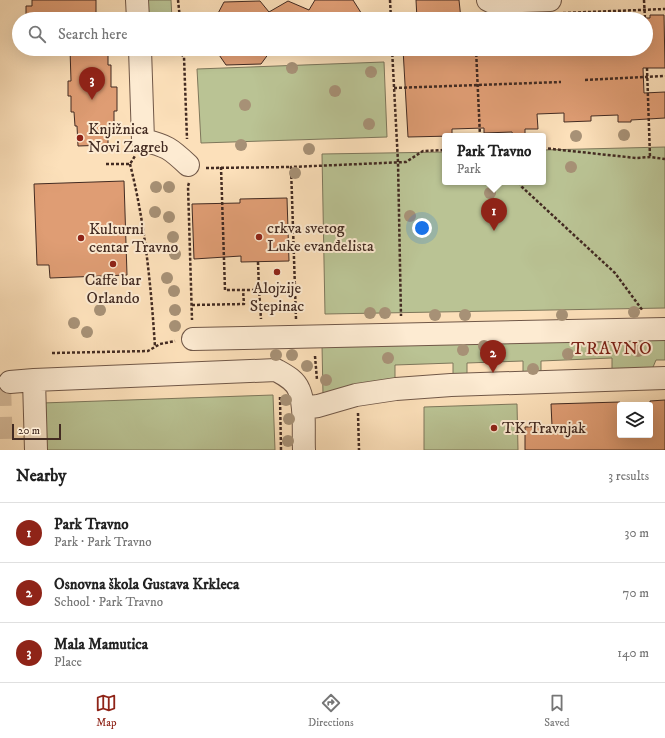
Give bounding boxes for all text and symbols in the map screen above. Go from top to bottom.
search box [12,12,653,56]
icon: search [26,23,48,45]
text: Search here [58,25,127,44]
pin: 3 [79,67,105,100]
place label: Knjižnica Novi Zagreb [88,119,168,157]
marker: Knjižnica Novi Zagreb [75,133,85,143]
popup [442,133,546,185]
text: Park Travno [457,142,531,161]
text: Park [457,161,481,177]
pin: 1 [481,198,507,231]
place label: crkva svetog Luke evanđelista [267,218,374,256]
your location [412,218,432,238]
place label: Kulturni centar Travno [89,219,179,257]
marker: crkva svetog Luke evanđelista [254,232,264,242]
marker: Kulturni centar Travno [76,233,86,243]
marker: Caffe bar Orlando [108,259,118,269]
marker: Alojzije Stepinac [272,267,282,277]
place label: Caffe bar Orlando [85,270,141,308]
place label: Alojzije Stepinac [250,278,304,316]
district label: TRAVNO [571,338,653,360]
pin: 2 [480,340,506,373]
map controls [617,402,653,438]
button: layers [617,402,653,438]
place label: TK Travnjak [502,418,586,438]
scale bar [12,422,61,441]
marker: TK Travnjak [489,423,499,433]
text: 20 m [18,424,40,438]
text: Nearby [16,465,66,487]
text: 3 results [608,468,649,484]
text: Park Travno [54,515,129,534]
text: 1 [27,525,31,541]
text: 30 m [625,525,649,541]
text: Park · Park Travno [54,534,152,550]
text: Osnovna škola Gustava Krkleca [54,575,239,594]
text: 2 [26,585,32,601]
text: 70 m [623,585,649,601]
text: School · Park Travno [54,594,163,610]
text: Mala Mamutica [54,635,148,654]
text: 3 [27,645,31,661]
text: 140 m [617,645,649,661]
text: Place [54,654,82,670]
tab: Map [95,692,117,730]
tab: Directions [308,692,354,730]
tab: Saved [544,692,570,730]

